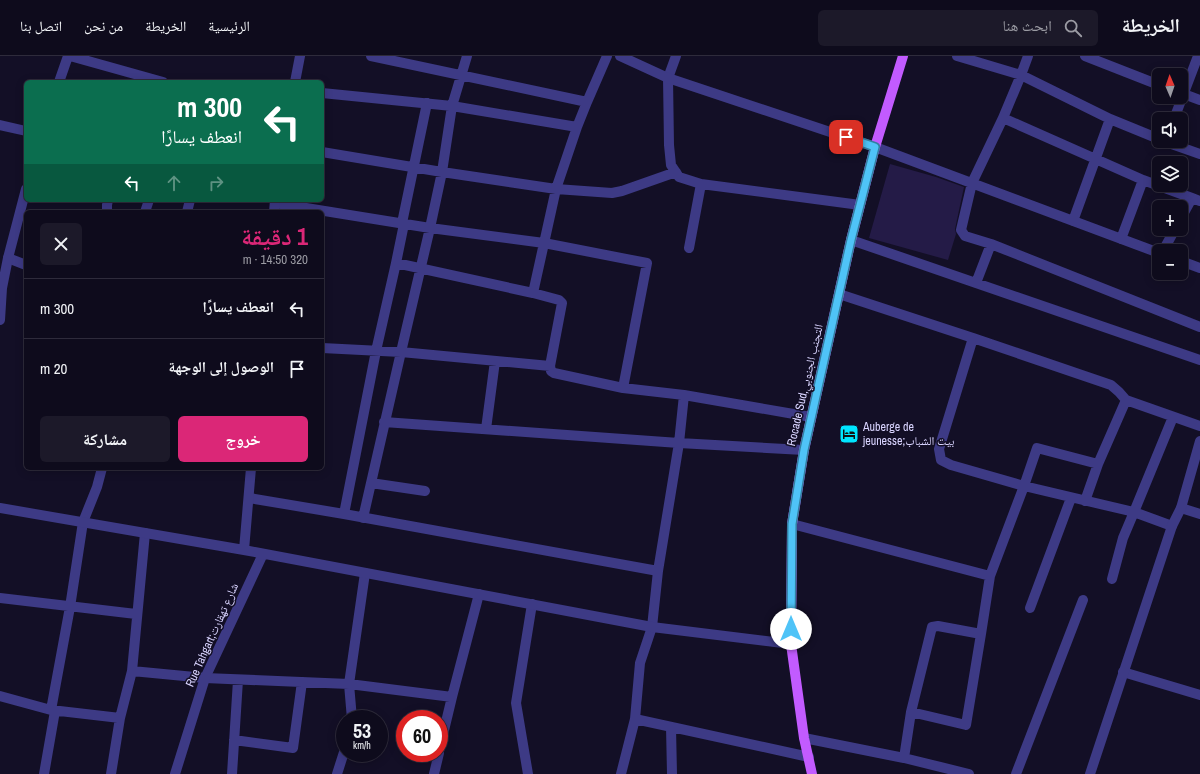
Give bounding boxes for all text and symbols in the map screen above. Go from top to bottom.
search box [818,10,1098,46]
text: الخريطة [1122,12,1180,38]
text: ابحث هنا [1003,15,1052,36]
text: اتصل بنا [20,17,62,35]
text: من نحن [84,17,123,35]
text: الخريطة [145,17,186,35]
text: الرئيسية [208,17,250,35]
icon: search [1062,17,1084,39]
north arrow [1152,68,1188,104]
map controls [1152,68,1188,280]
text: 300 m [177,88,242,126]
icon: left [256,96,308,148]
button: sound [1152,112,1188,148]
pin [829,120,863,154]
text: انعطف يسارًا [161,124,242,149]
icon: arrive [835,126,857,148]
button: layers [1152,156,1188,192]
icon: left [121,172,143,194]
icon: ahead [163,172,185,194]
icon: right [205,172,227,194]
button: + [1152,200,1188,236]
text: 1 دقيقة [241,220,308,252]
button: close [40,223,82,265]
button: − [1152,244,1188,280]
text: 320 m · 14:50 [243,251,308,268]
text: انعطف يسارًا [203,296,274,317]
text: 300 m [40,298,74,319]
icon: left [286,298,308,320]
street label: Rocade Sud,التجنب الجنوبي [783,322,829,448]
text: الوصول إلى الوجهة [169,356,274,377]
text: 20 m [40,358,67,379]
icon: arrive [286,358,308,380]
button: مشاركة [40,416,170,462]
button: خروج [178,416,308,462]
place label: Auberge de jeunesse;بيت الشباب [862,419,954,449]
hotel icon: Auberge de jeunesse;بيت الشباب [838,423,860,445]
street label: Rue Tahgart;شارع تهقارت [182,580,242,689]
position arrow [770,608,812,650]
speed limit sign: 60 [396,710,448,762]
text: 53 [353,717,371,744]
text: km/h [353,739,371,752]

